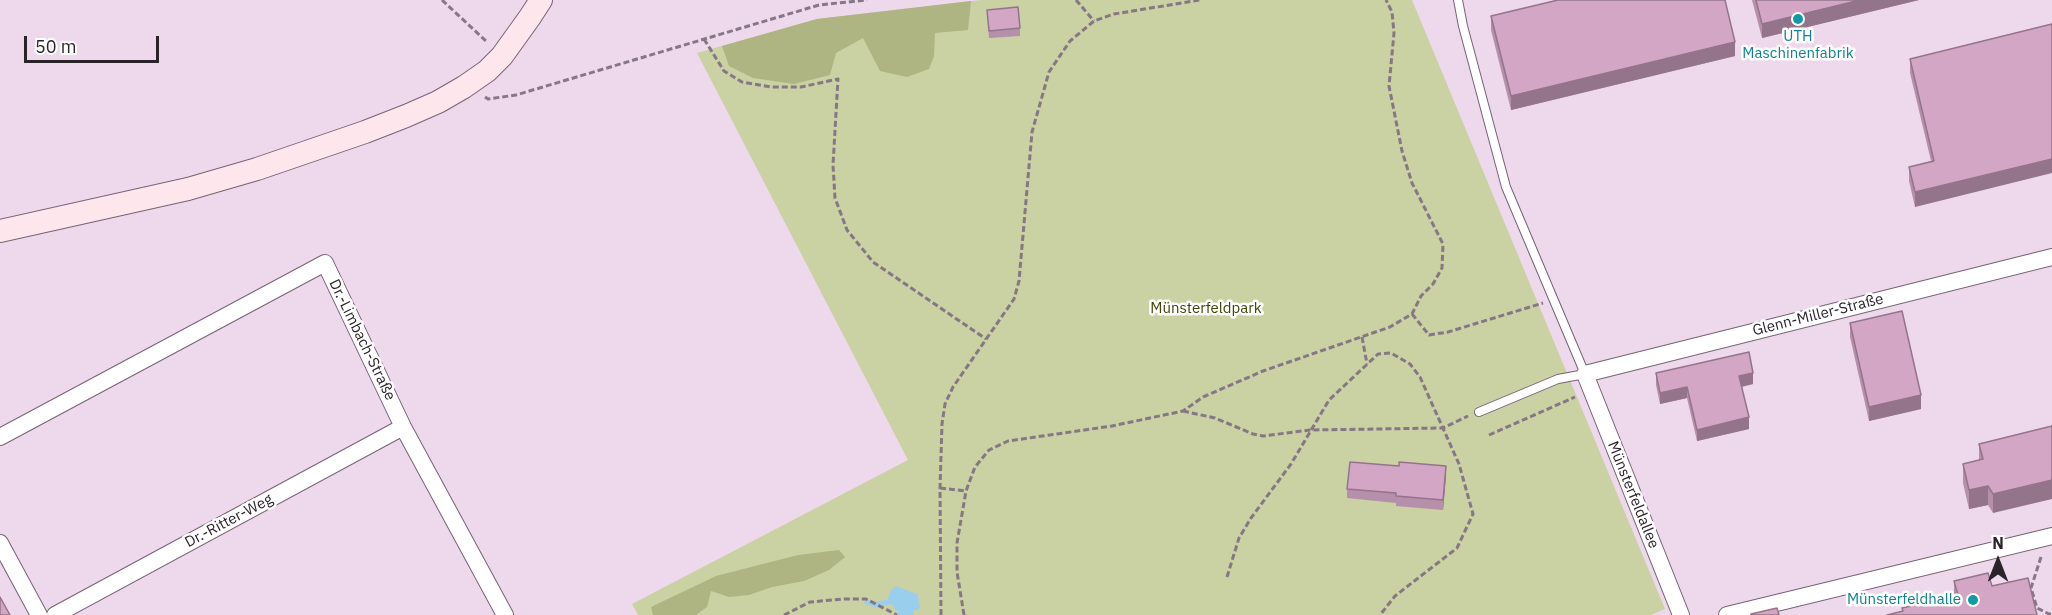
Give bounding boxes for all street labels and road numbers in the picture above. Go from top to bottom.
street label: Dr.-Limbach-Straße [325,276,399,404]
street label: Glenn-Miller-Straße [1751,290,1885,340]
street label: Münsterfeldallee [1603,439,1663,551]
street label: Dr.-Ritter-Weg [182,490,276,552]

